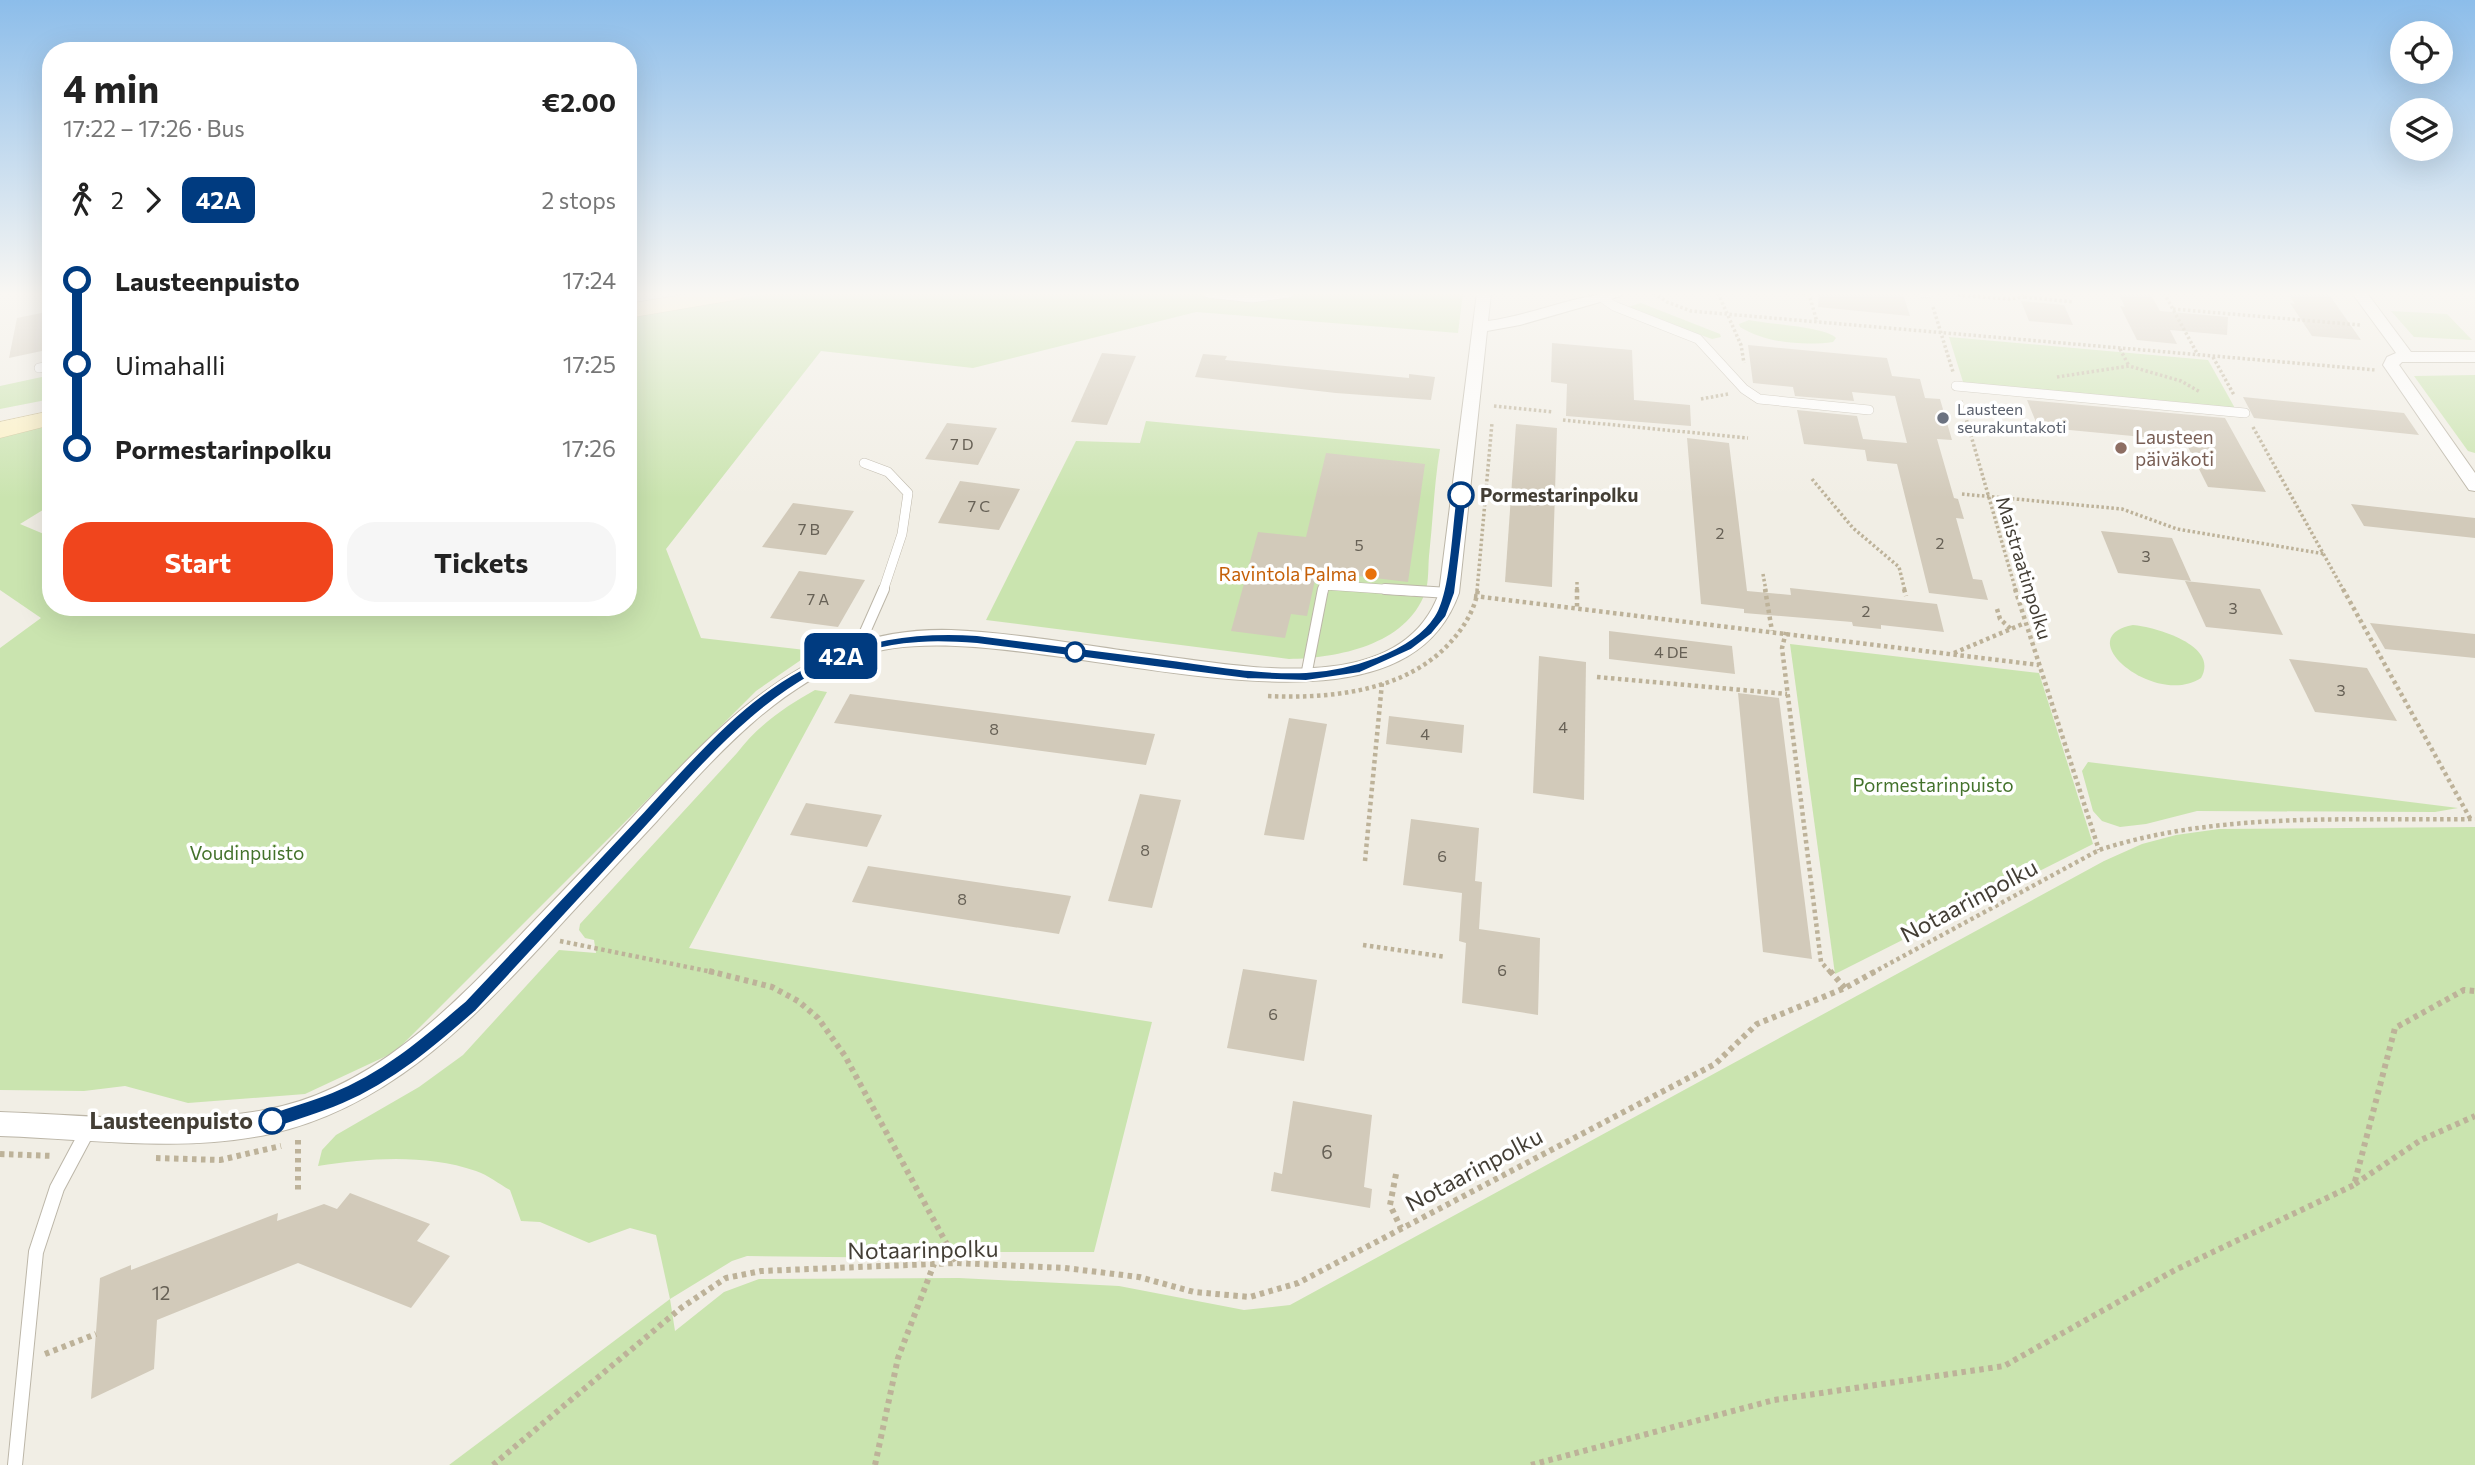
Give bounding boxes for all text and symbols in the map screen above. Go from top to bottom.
map controls [2390,21,2453,161]
button: locate [2390,21,2453,84]
text: 4 min [63,64,159,111]
text: €2.00 [542,86,616,117]
button: layers [2390,98,2453,161]
text: 17:22 – 17:26 · Bus [63,114,245,142]
icon: walk [63,181,101,219]
icon: forward [134,181,172,219]
text: 42A [196,185,241,214]
text: 2 [111,186,124,214]
text: 2 stops [542,186,616,214]
text: Lausteenpuisto [115,265,300,296]
text: 17:24 [562,266,616,294]
text: Uimahalli [115,349,225,380]
text: 17:25 [563,350,616,378]
place label: Lausteen seurakuntakoti [1957,399,2066,436]
marker: Lausteen seurakuntakoti [1935,410,1951,426]
place label: Lausteen päiväkoti [2135,425,2214,470]
text: Pormestarinpolku [115,433,332,464]
text: 17:26 [562,434,616,462]
house number: 7 D [950,434,974,453]
marker: Lausteen päiväkoti [2113,440,2129,456]
marker: Pormestarinpolku [1448,482,1474,508]
place label: Pormestarinpolku [1480,483,1638,506]
street label: Maistraatinpolku [1992,494,2057,642]
house number: 7 C [968,496,990,515]
house number: 7 B [798,519,820,538]
button: Start [63,522,333,602]
button: Tickets [347,522,616,602]
house number: 2 [1716,523,1725,542]
house number: 2 [1936,533,1945,552]
house number: 5 [1354,535,1364,554]
house number: 3 [2141,546,2151,565]
place label: Ravintola Palma [1218,562,1357,585]
marker: Ravintola Palma [1363,566,1379,582]
house number: 7 A [807,589,829,608]
house number: 3 [2228,598,2238,617]
house number: 2 [1862,601,1871,620]
line badge: 42A [801,633,881,679]
text: 42A [818,641,864,670]
unlabelled marker [1065,642,1085,662]
house number: 4 DE [1654,642,1688,661]
house number: 3 [2336,680,2346,699]
house number: 4 [1558,717,1568,736]
house number: 8 [989,719,999,738]
house number: 4 [1420,724,1430,743]
park label: Pormestarinpuisto [1852,773,2014,796]
house number: 8 [1140,840,1150,859]
park label: Voudinpuisto [190,841,304,864]
house number: 6 [1437,846,1447,865]
street label: Notaarinpolku [1895,852,2042,948]
house number: 8 [957,889,967,908]
house number: 6 [1497,960,1507,979]
house number: 6 [1268,1004,1278,1023]
place label: Lausteenpuisto [90,1106,253,1134]
marker: Lausteenpuisto [259,1108,285,1134]
street label: Notaarinpolku [1400,1121,1547,1217]
house number: 6 [1321,1140,1333,1163]
street label: Notaarinpolku [847,1234,999,1264]
house number: 12 [152,1281,170,1304]

